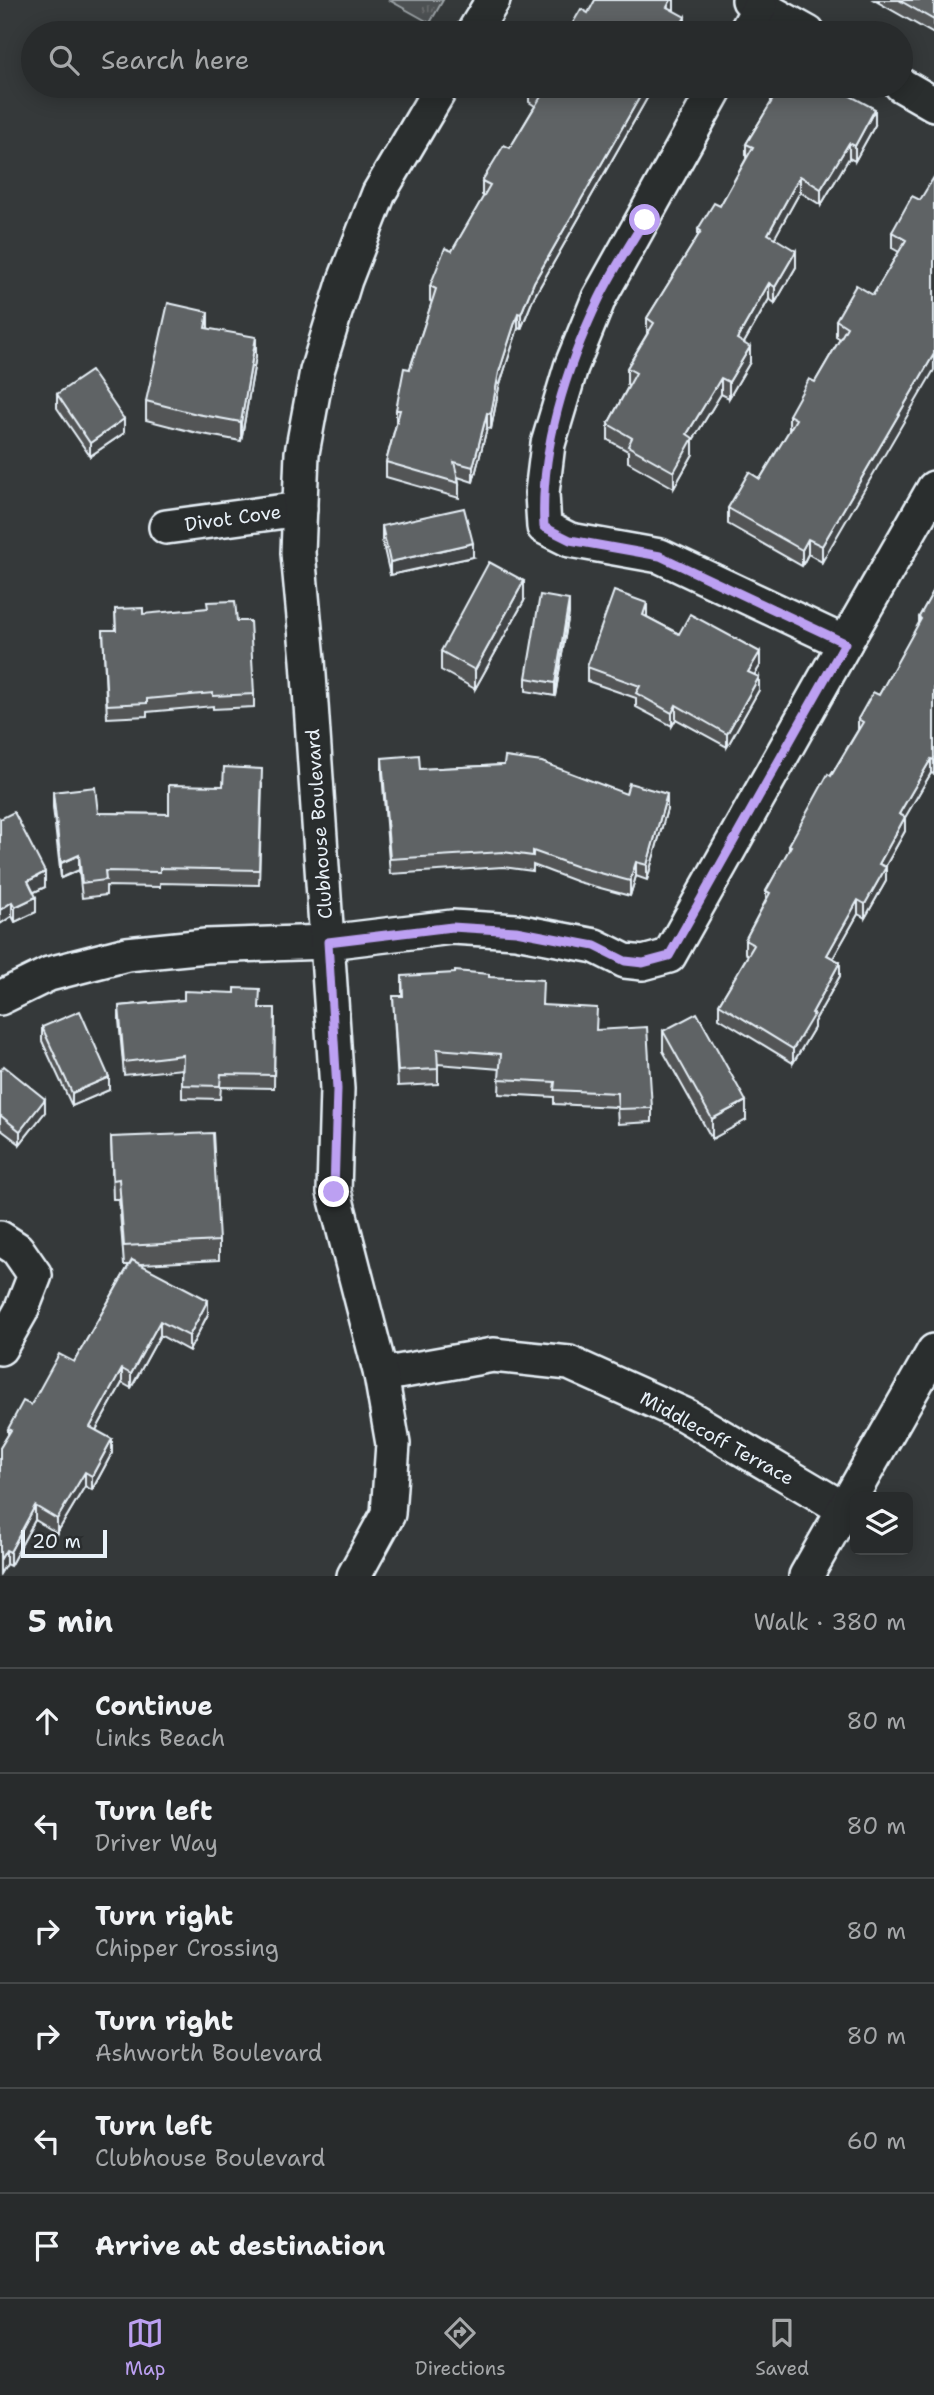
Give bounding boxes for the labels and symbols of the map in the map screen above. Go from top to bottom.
route start [629,204,660,235]
street label: Divot Cove [183,499,283,537]
street label: Clubhouse Boulevard [300,728,338,920]
route end [318,1176,349,1207]
street label: Middlecoff Terrace [636,1385,798,1491]
scale bar [21,1527,107,1559]

